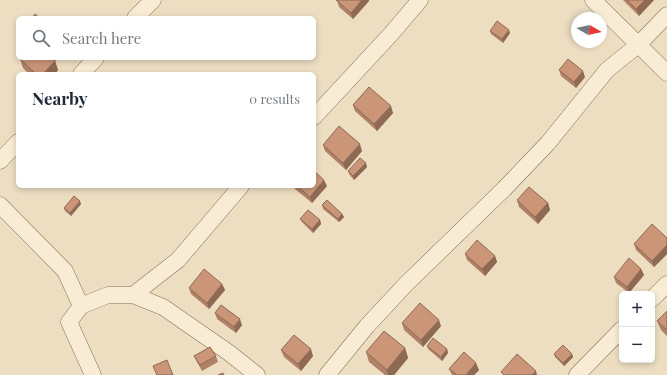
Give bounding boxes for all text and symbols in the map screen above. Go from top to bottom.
north arrow [571,12,607,48]
search box [16,16,316,60]
icon: search [30,27,52,49]
text: Search here [62,28,141,48]
text: Nearby [32,87,87,109]
text: 0 results [249,90,300,107]
map controls [619,291,655,363]
button: + [619,291,655,327]
button: − [619,327,655,363]

